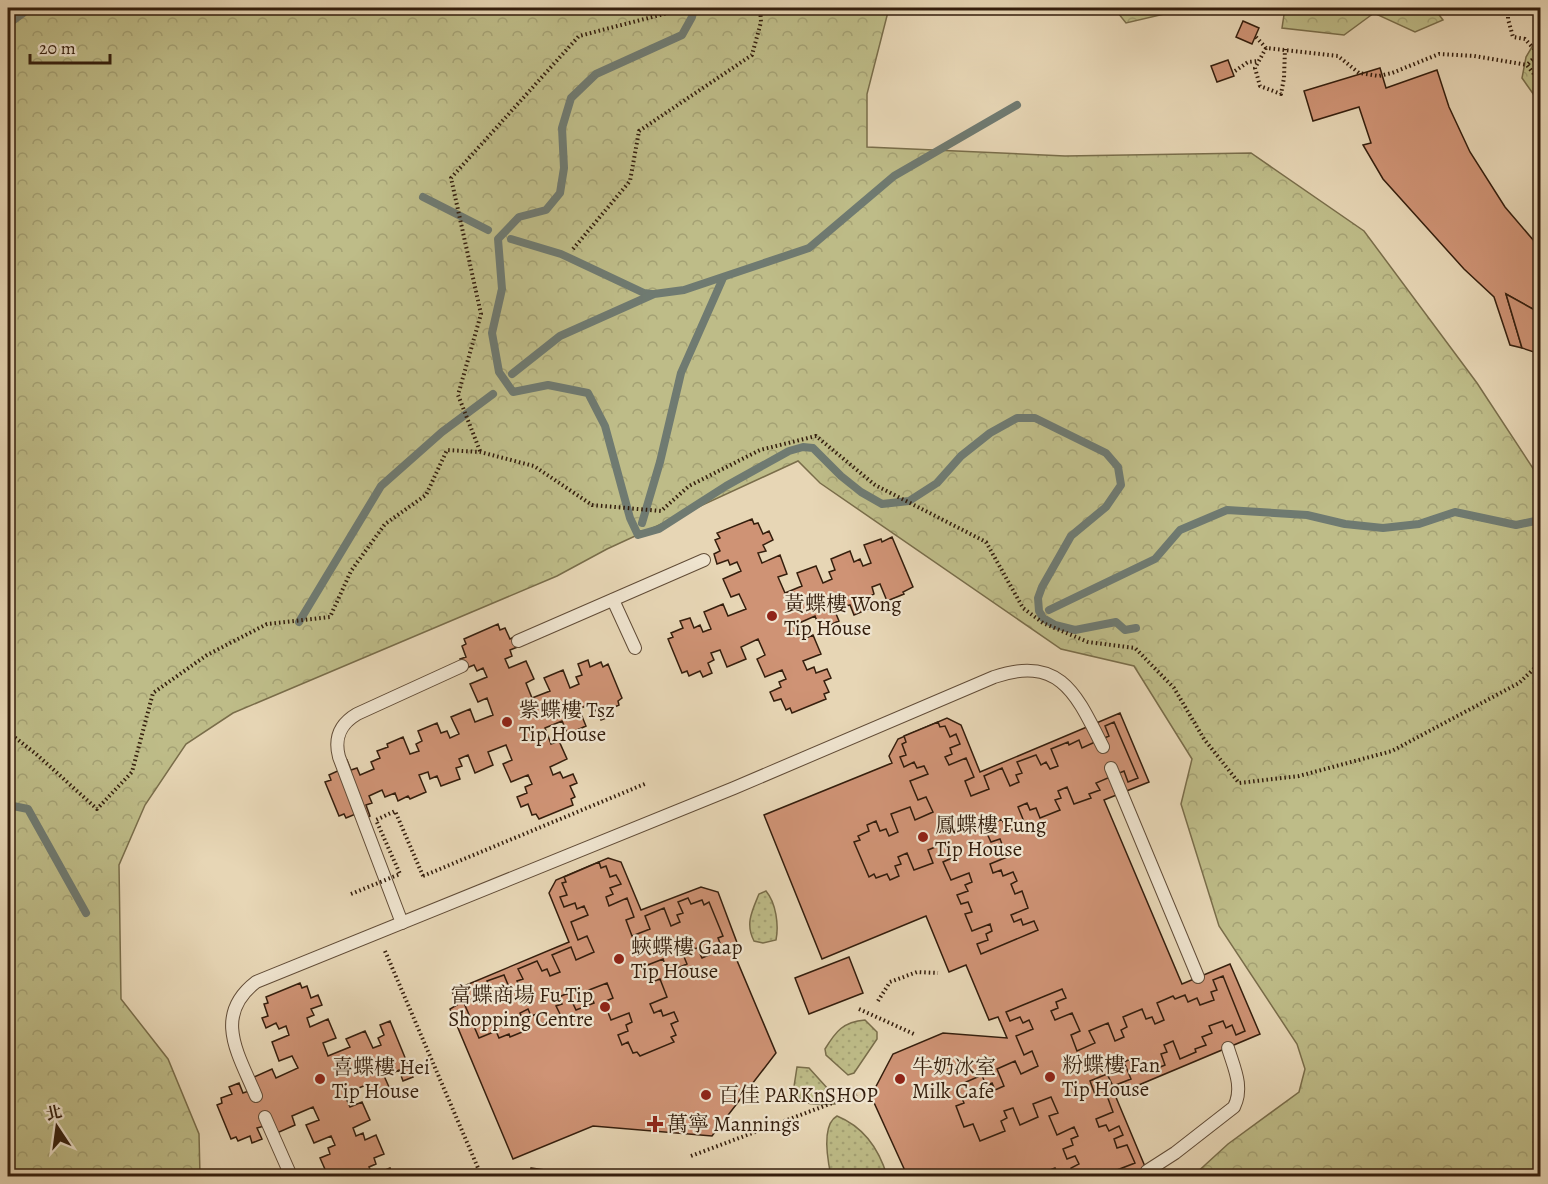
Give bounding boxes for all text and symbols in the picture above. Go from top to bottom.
scale bar [30,27,110,65]
text: 20 m [39,36,76,60]
place label: 黃蝶樓 Wong Tip House [784,590,902,642]
marker: 黃蝶樓 Wong Tip House [765,609,779,623]
place label: 紫蝶樓 Tsz Tip House [519,696,615,748]
marker: 紫蝶樓 Tsz Tip House [500,715,514,729]
place label: 鳳蝶樓 Fung Tip House [935,811,1047,863]
marker: 鳳蝶樓 Fung Tip House [916,830,930,844]
place label: 蛺蝶樓 Gaap Tip House [631,933,743,985]
marker: 蛺蝶樓 Gaap Tip House [612,952,626,966]
place label: 富蝶商場 Fu Tip Shopping Centre [448,981,593,1033]
marker: 富蝶商場 Fu Tip Shopping Centre [598,1000,612,1014]
place label: 粉蝶樓 Fan Tip House [1062,1051,1160,1103]
place label: 喜蝶樓 Hei Tip House [332,1053,430,1105]
place label: 牛奶冰室 Milk Cafe [912,1053,996,1105]
marker: 粉蝶樓 Fan Tip House [1043,1070,1057,1084]
marker: 喜蝶樓 Hei Tip House [313,1072,327,1086]
marker: 牛奶冰室 Milk Cafe [893,1072,907,1086]
place label: 百佳 PARKnSHOP [718,1081,878,1109]
marker: 百佳 PARKnSHOP [699,1088,713,1102]
north arrow [27,1097,87,1157]
text: 北 [44,1101,64,1126]
place label: 萬寧 Mannings [667,1110,800,1138]
marker: 萬寧 Mannings [648,1117,662,1131]

